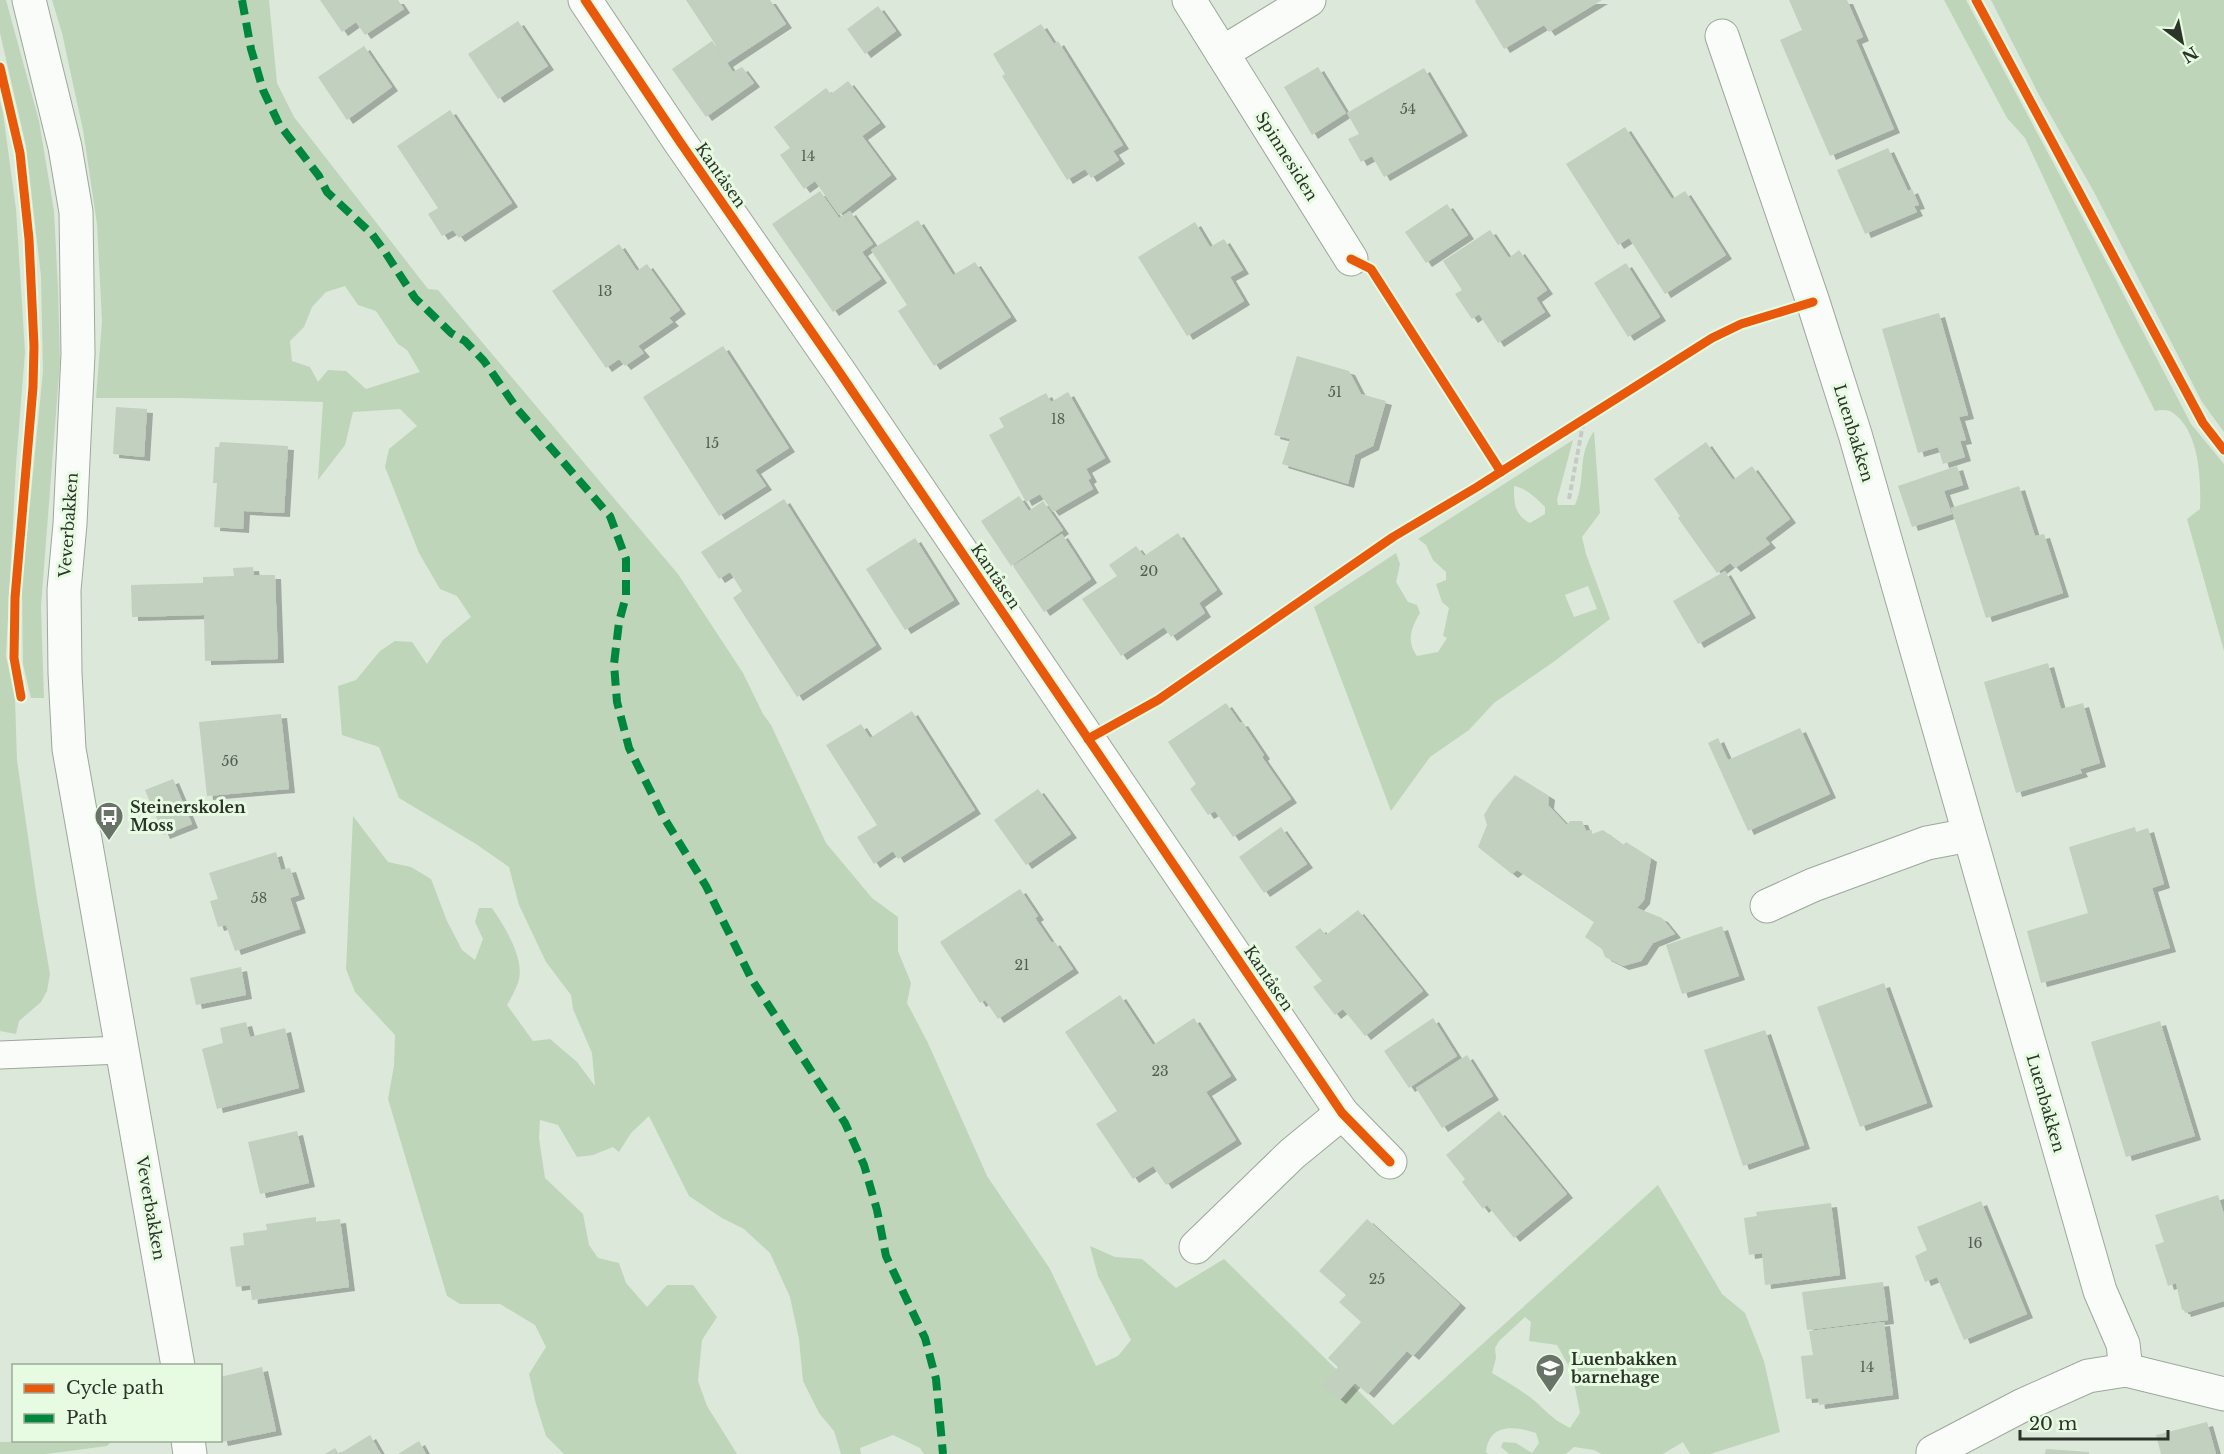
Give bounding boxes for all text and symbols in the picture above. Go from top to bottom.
north arrow [2152,12,2212,72]
text: N [2178,42,2202,67]
house number: 54 [1400,100,1416,118]
street label: Spinnesiden [1252,108,1322,204]
street label: Kantåsen [691,139,751,211]
house number: 14 [801,147,815,165]
house number: 13 [598,282,612,300]
street label: Luenbakken [1830,382,1878,484]
house number: 51 [1328,383,1342,401]
house number: 18 [1051,410,1065,428]
house number: 15 [705,434,719,452]
street label: Veverbakken [54,472,82,579]
street label: Kantåsen [967,539,1025,613]
house number: 20 [1140,562,1158,580]
house number: 56 [222,752,238,770]
place label: Steinerskolen Moss [130,797,246,835]
bus stop icon: Steinerskolen Moss [93,800,125,842]
house number: 58 [251,889,267,907]
street label: Kantåsen [1240,941,1298,1015]
house number: 21 [1015,956,1029,974]
street label: Luenbakken [2022,1052,2070,1154]
house number: 23 [1151,1062,1169,1080]
street label: Veverbakken [132,1154,170,1261]
house number: 16 [1967,1234,1983,1252]
house number: 25 [1369,1270,1385,1288]
place label: Luenbakken barnehage [1570,1349,1677,1387]
school or university icon: Luenbakken barnehage [1534,1352,1566,1394]
house number: 14 [1860,1358,1874,1376]
legend [12,1364,222,1442]
text: Cycle path [66,1377,164,1399]
scale bar [2020,1403,2168,1441]
text: Path [66,1407,107,1429]
text: 20 m [2029,1413,2077,1435]

